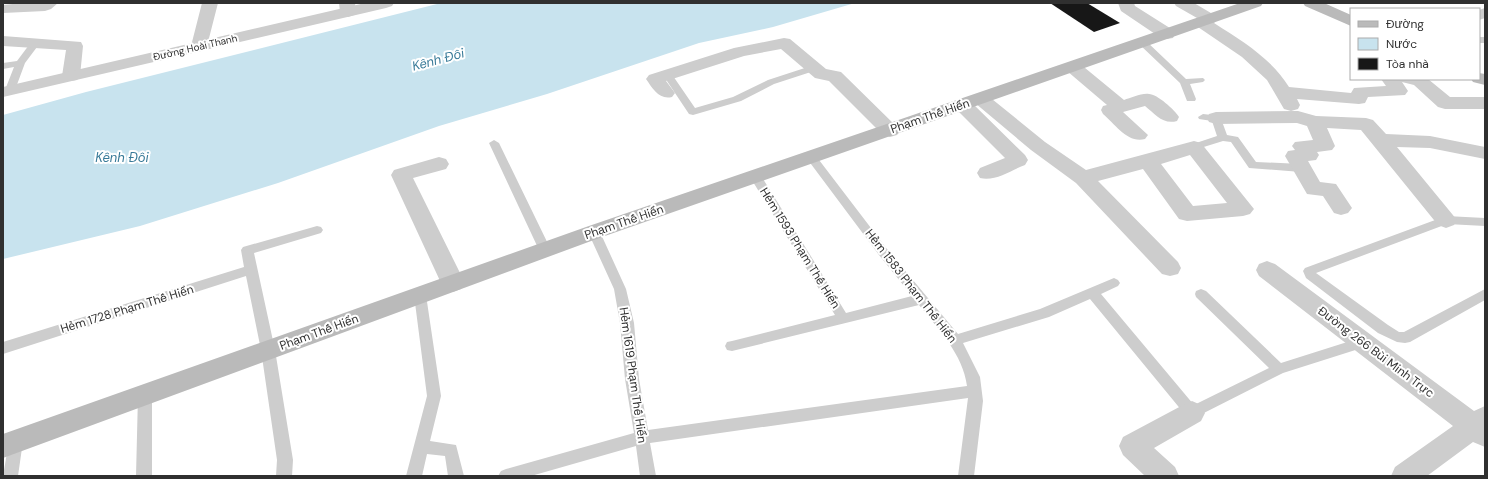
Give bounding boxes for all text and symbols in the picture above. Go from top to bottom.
legend [1350,8,1480,80]
text: Đường [1386,16,1424,32]
street label: Đường Hoài Thanh [152,31,239,63]
text: Nước [1386,36,1417,52]
water label: Kênh Đôi [410,44,467,75]
text: Tòa nhà [1386,56,1429,72]
street label: Phạm Thế Hiển [888,95,972,137]
water label: Kênh Đôi [95,149,150,166]
street label: Hẻm 1593 Phạm Thế Hiển [756,185,844,312]
street label: Phạm Thế Hiển [582,201,666,243]
street label: Hẻm 1583 Phạm Thế Hiển [862,226,960,346]
street label: Hẻm 1728 Phạm Thế Hiển [58,281,196,337]
street label: Đường 266 Bùi Minh Trực [1315,303,1438,401]
street label: Hẻm 1619 Phạm Thế Hiển [616,306,650,444]
street label: Phạm Thế Hiển [277,310,361,354]

